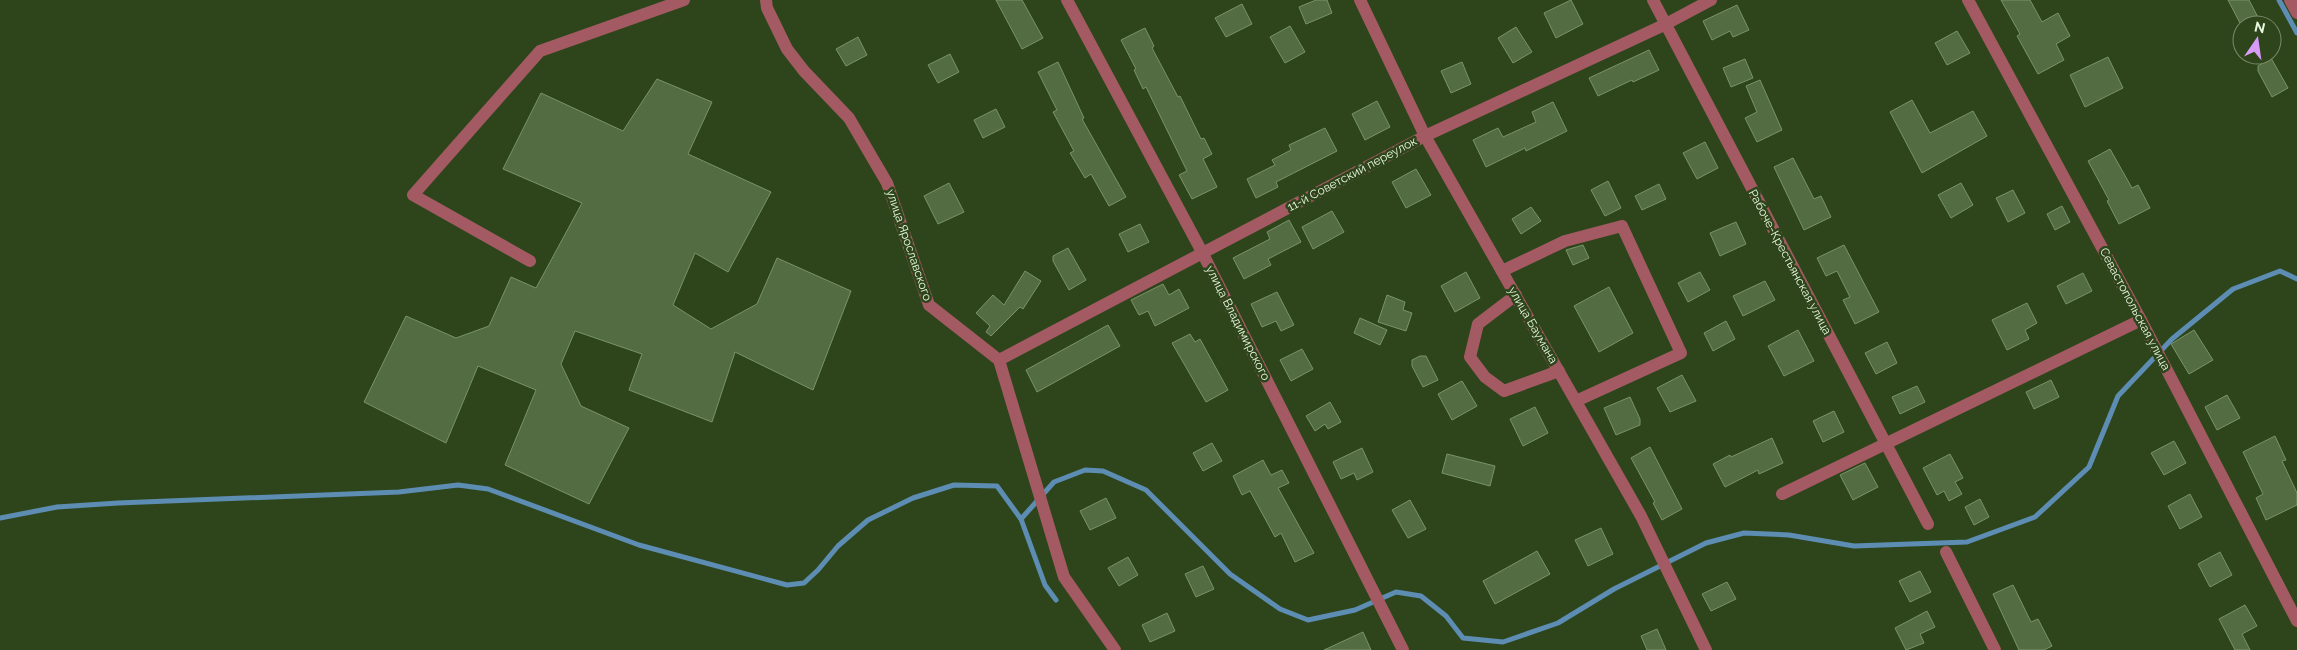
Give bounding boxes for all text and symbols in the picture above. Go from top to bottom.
north arrow [2232,15,2282,65]
text: N [2253,18,2267,36]
street label: 11-й Советский переулок [1285,134,1419,214]
street label: улица Ярославского [883,187,935,303]
street label: Рабоче-Крестьянская улица [1746,187,1834,337]
street label: Севастопольская улица [2097,245,2173,373]
street label: улица Владимирского [1203,263,1273,383]
street label: улица Баумана [1505,284,1561,366]

